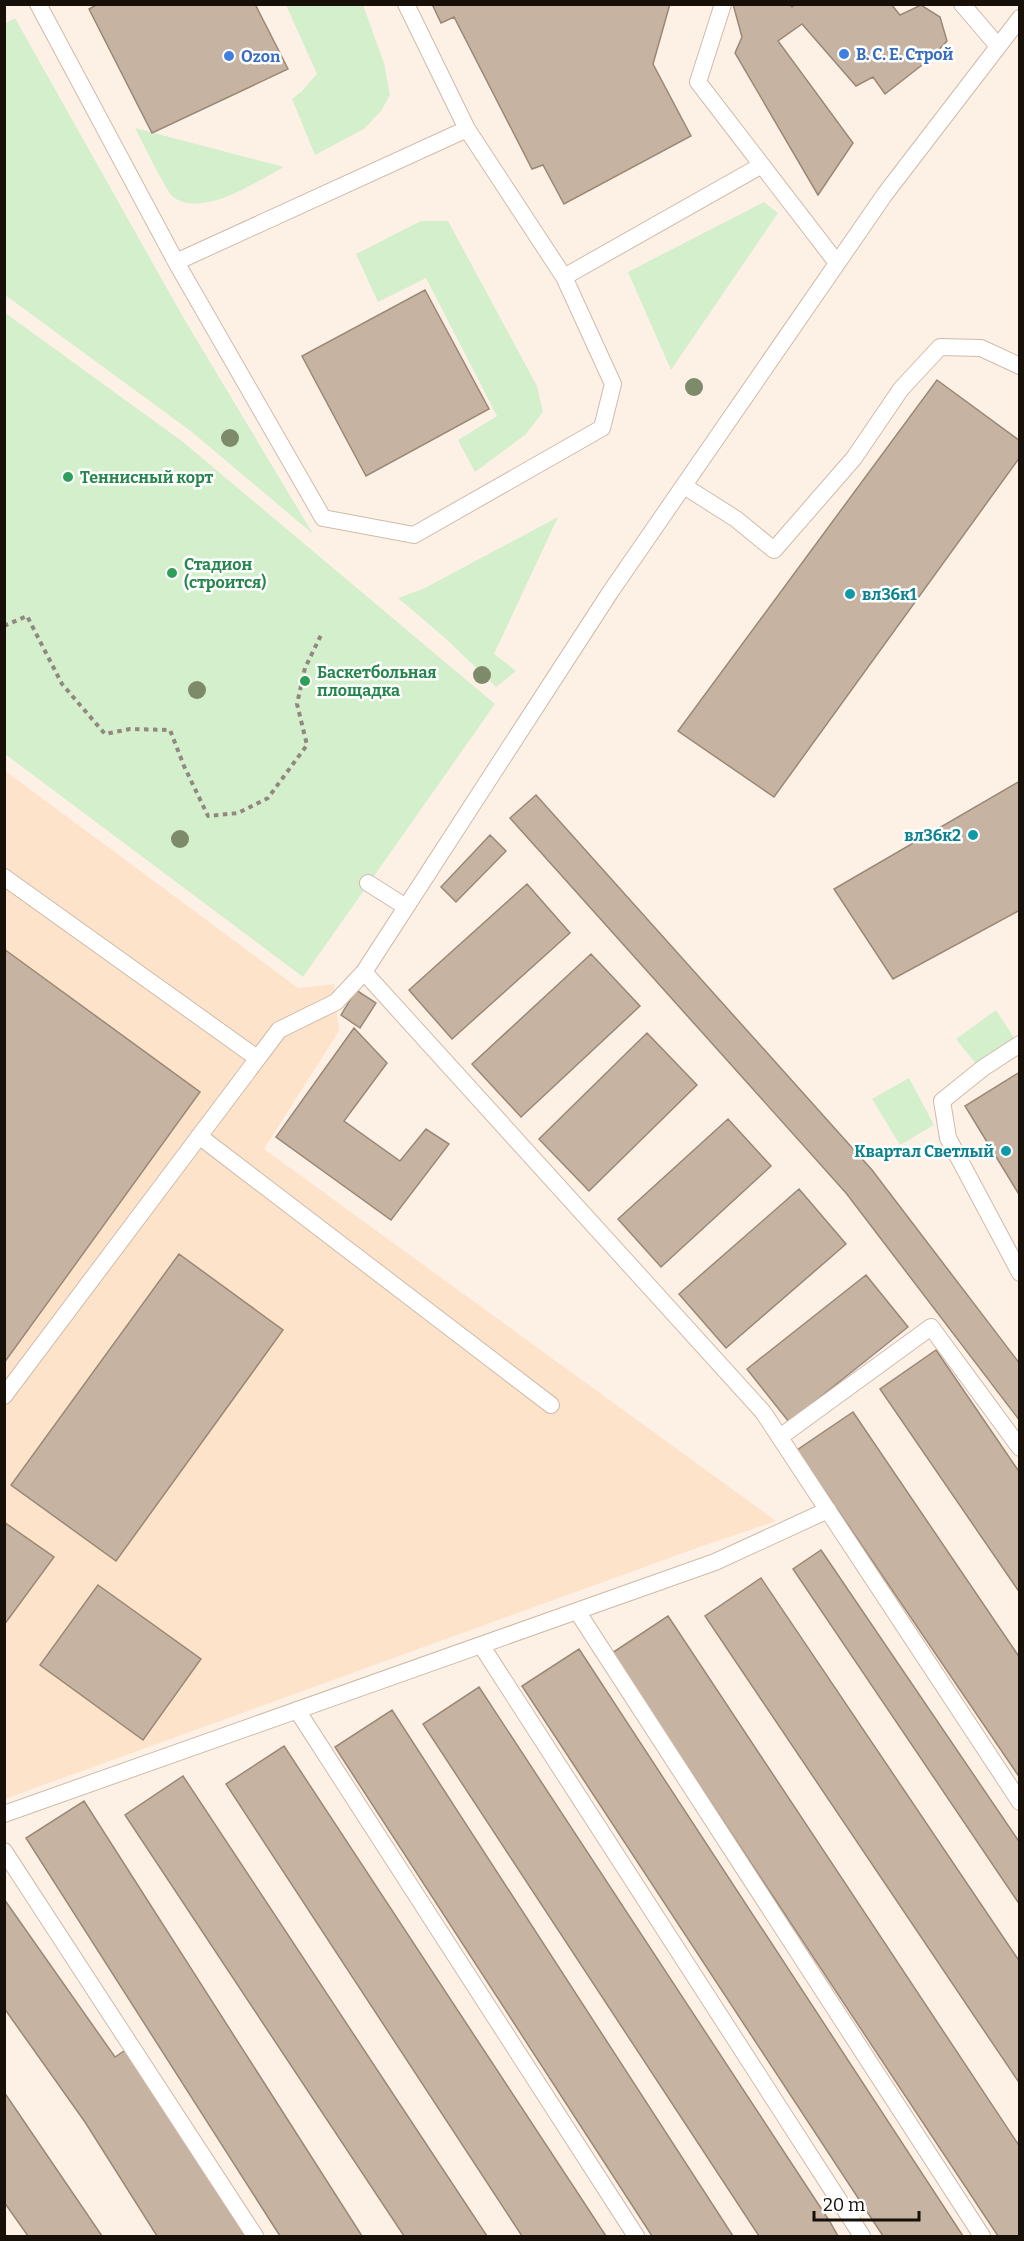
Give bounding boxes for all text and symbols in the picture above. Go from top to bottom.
place label: В. С. Е. Строй [856,45,954,64]
place label: Ozon [241,47,281,66]
marker: В. С. Е. Строй [837,47,851,61]
marker: Ozon [222,49,236,63]
place label: Теннисный корт [80,468,213,487]
marker: Теннисный корт [61,470,75,484]
place label: Стадион (строится) [184,555,266,592]
marker: Стадион (строится) [165,566,179,580]
place label: вл36к1 [862,585,917,604]
marker: вл36к1 [843,587,857,601]
place label: Баскетбольная площадка [317,663,437,700]
marker: Баскетбольная площадка [298,674,312,688]
place label: вл36к2 [904,826,961,845]
marker: вл36к2 [966,828,980,842]
place label: Квартал Светлый [854,1142,994,1161]
marker: Квартал Светлый [999,1144,1013,1158]
scale bar [814,2184,919,2222]
text: 20 m [823,2194,865,2216]

